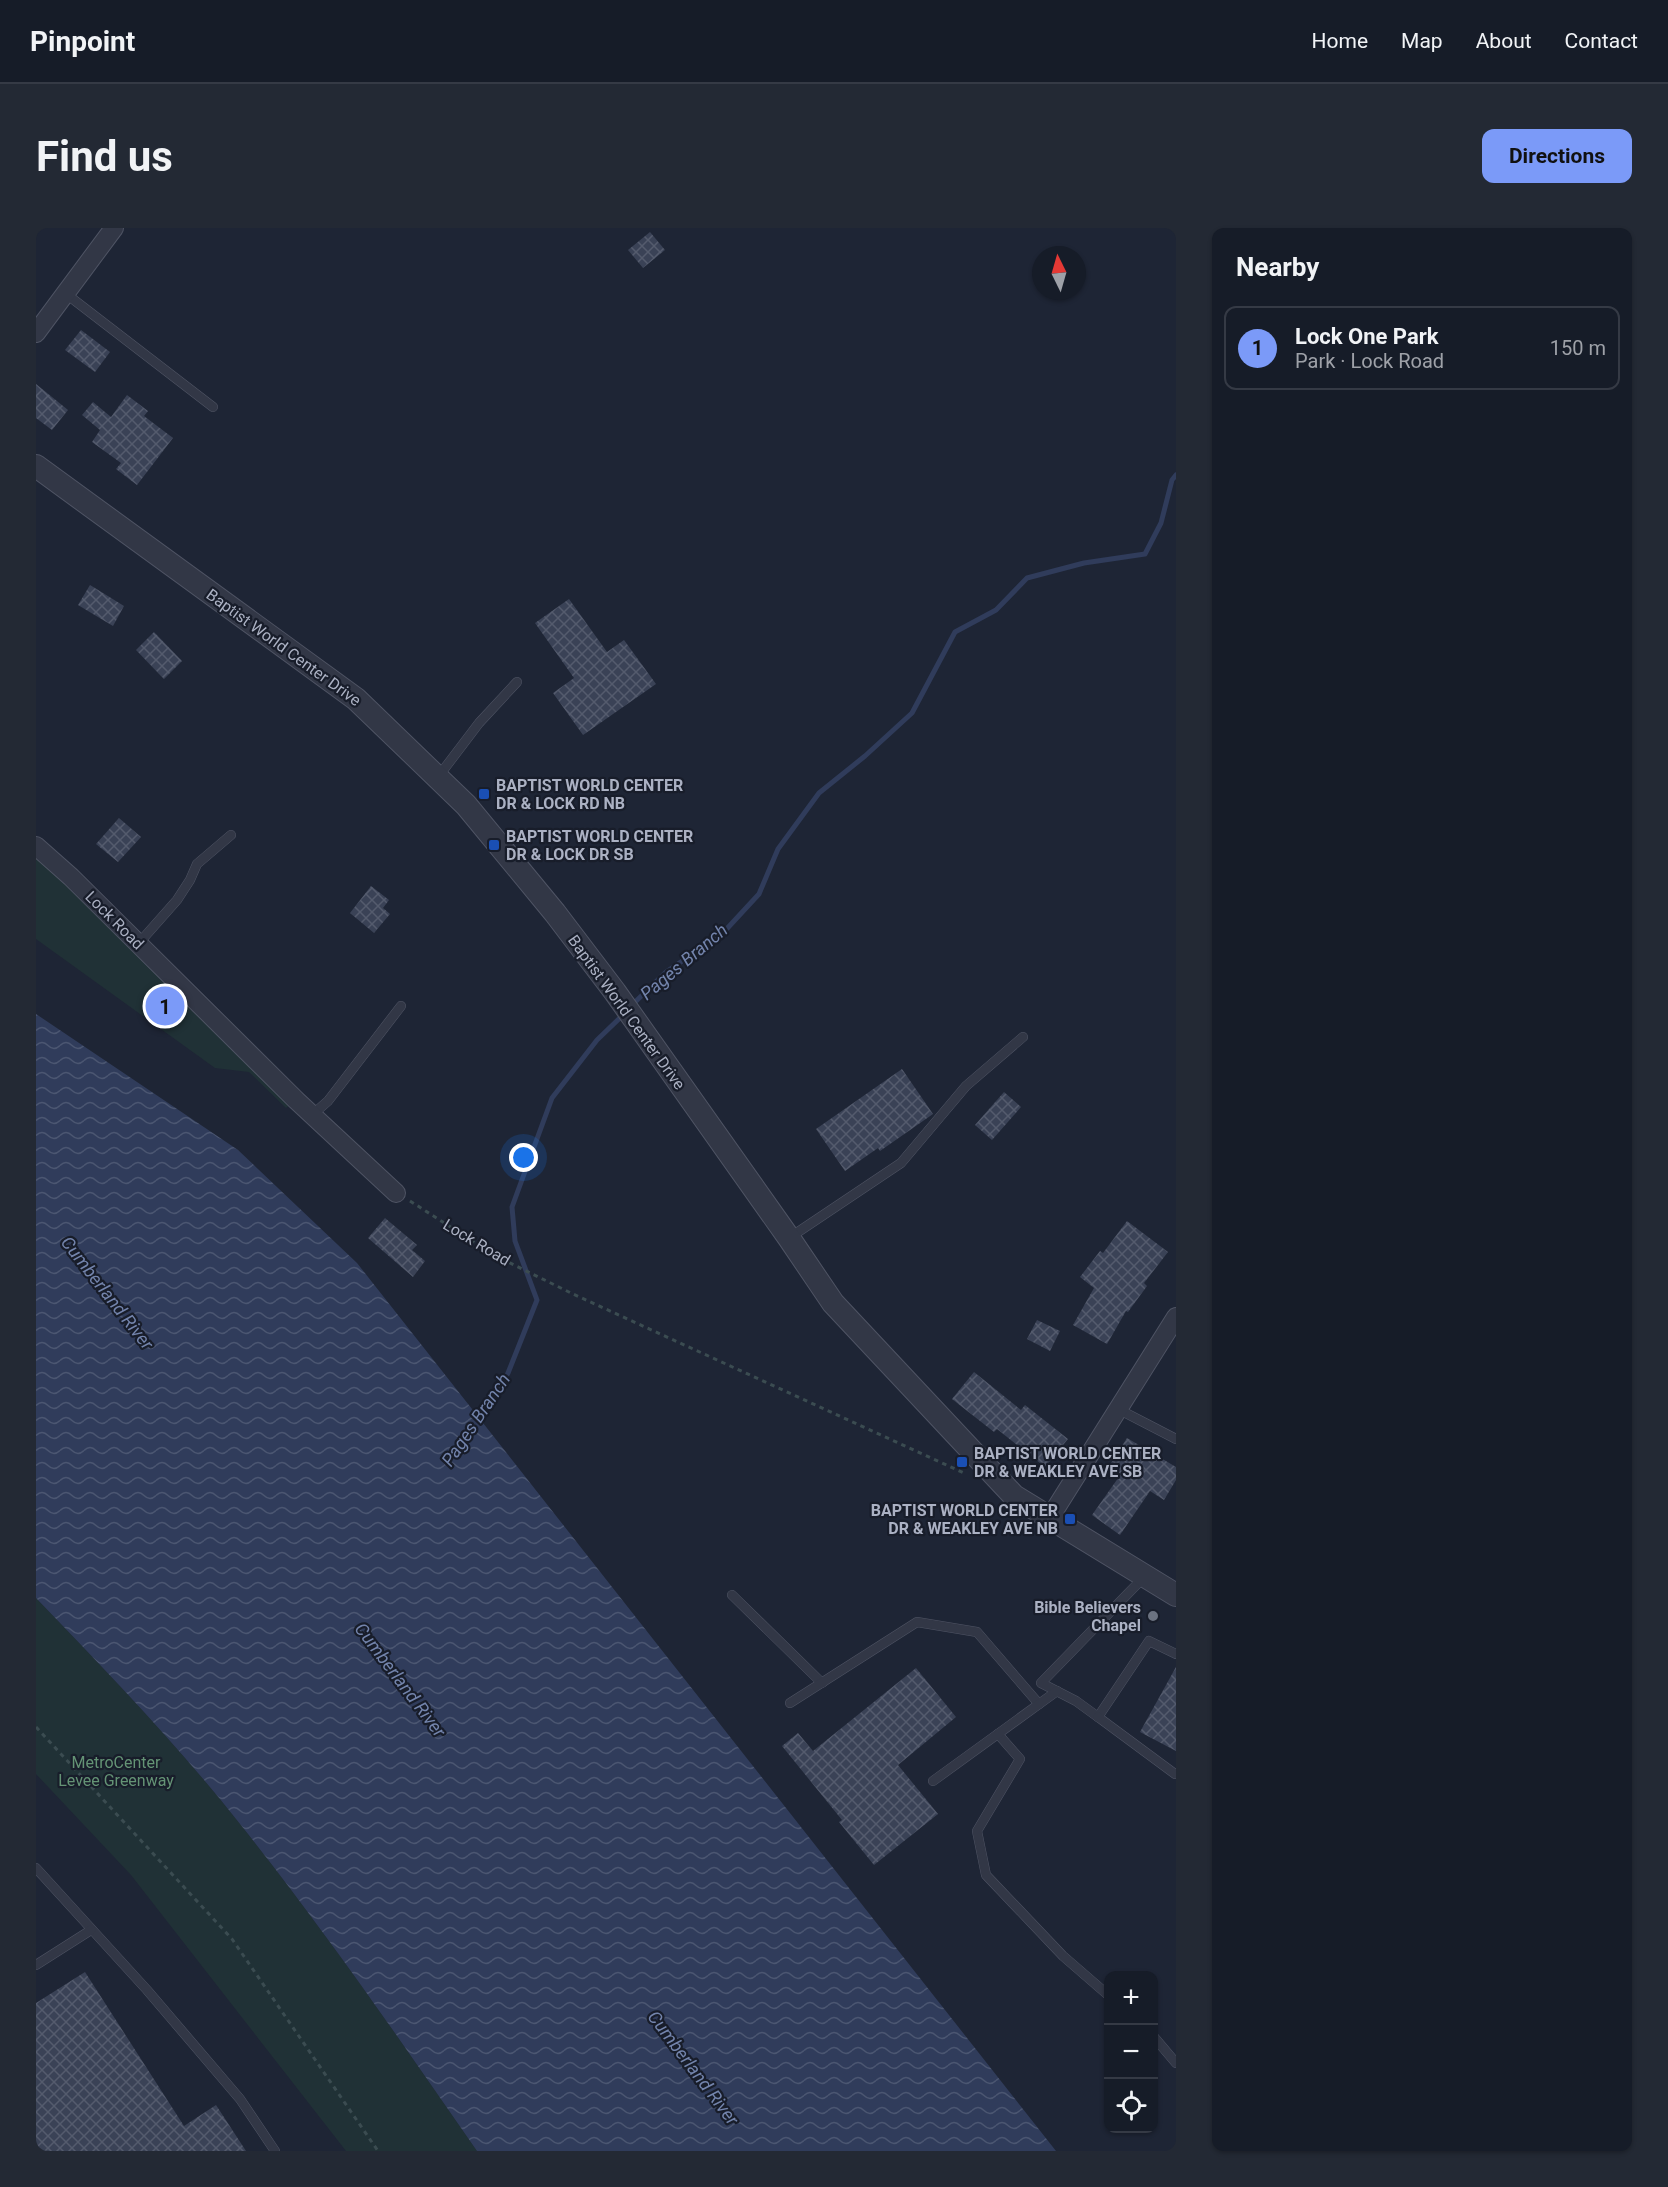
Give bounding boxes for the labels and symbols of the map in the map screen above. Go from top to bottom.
north arrow [1032,246,1086,300]
street label: Baptist World Center Drive [203,585,365,710]
place label: BAPTIST WORLD CENTER DR & LOCK RD NB [496,776,683,813]
marker: BAPTIST WORLD CENTER DR & LOCK RD NB [477,787,491,801]
place label: BAPTIST WORLD CENTER DR & LOCK DR SB [506,827,693,864]
marker: BAPTIST WORLD CENTER DR & LOCK DR SB [487,838,501,852]
street label: Lock Road [81,887,148,954]
water label: Pages Branch [636,919,732,1004]
street label: Baptist World Center Drive [564,931,689,1093]
pin: 1 [146,984,184,1028]
your location [509,1143,538,1172]
street label: Lock Road [440,1215,514,1270]
water label: Cumberland River [57,1232,159,1354]
water label: Pages Branch [437,1369,514,1470]
place label: BAPTIST WORLD CENTER DR & WEAKLEY AVE SB [974,1444,1161,1481]
marker: BAPTIST WORLD CENTER DR & WEAKLEY AVE SB [955,1455,969,1469]
place label: BAPTIST WORLD CENTER DR & WEAKLEY AVE NB [871,1501,1058,1538]
marker: BAPTIST WORLD CENTER DR & WEAKLEY AVE NB [1063,1512,1077,1526]
place label: Bible Believers Chapel [1034,1598,1141,1635]
marker: Bible Believers Chapel [1146,1609,1160,1623]
water label: Cumberland River [351,1618,451,1742]
park label: MetroCenter Levee Greenway [58,1753,174,1790]
water label: Cumberland River [644,2006,744,2130]

